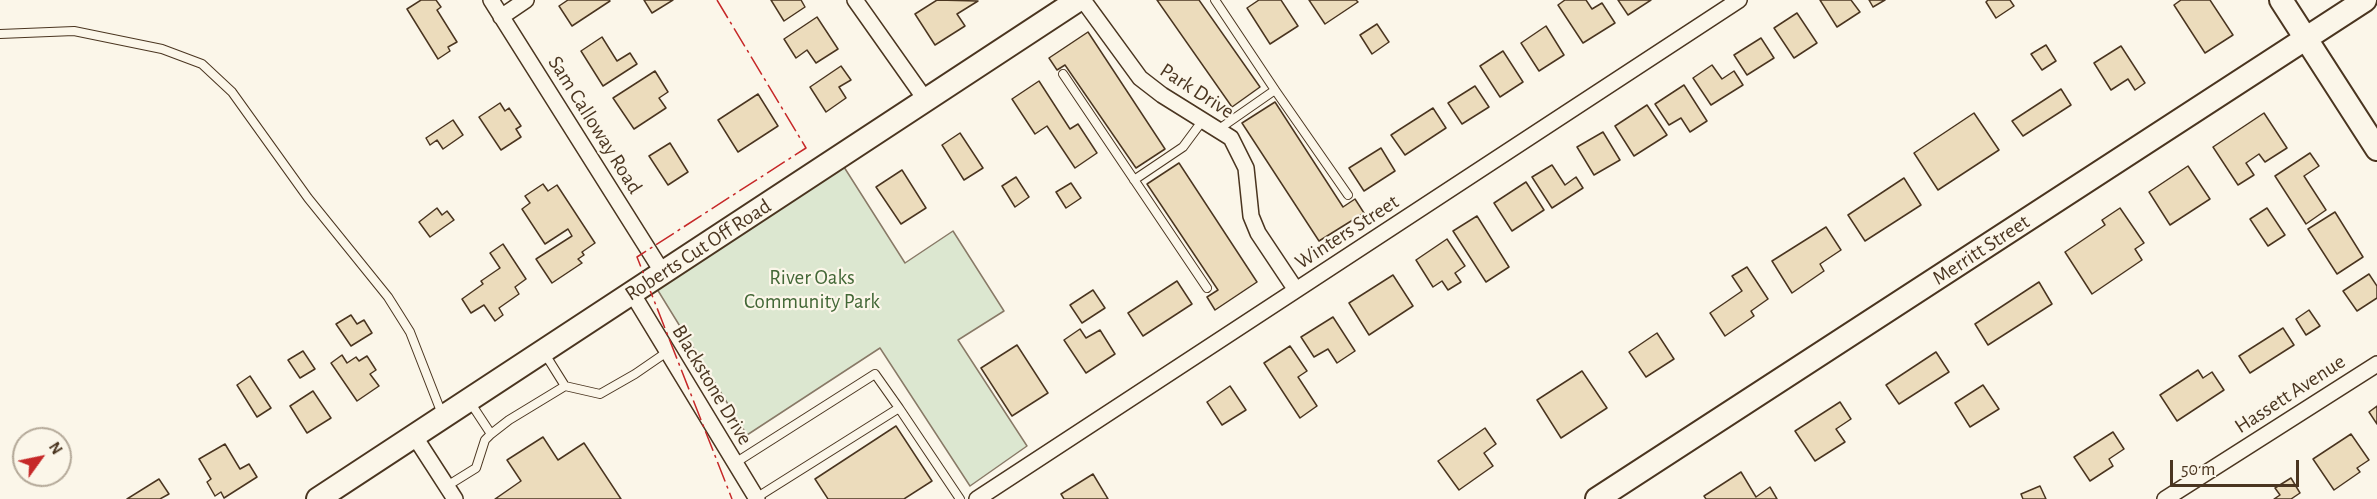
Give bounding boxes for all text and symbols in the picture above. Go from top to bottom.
street label: Sam Calloway Road [543,51,647,199]
street label: Park Drive [1155,58,1239,124]
street label: Winters Street [1291,189,1403,275]
street label: Roberts Cut Off Road [620,193,776,307]
street label: Merritt Street [1928,209,2034,291]
park label: River Oaks Community Park [744,265,880,315]
street label: Blackstone Drive [666,320,758,450]
street label: Hassett Avenue [2230,349,2350,439]
north arrow [12,427,72,487]
text: N [46,439,65,457]
scale bar [2173,448,2302,486]
text: 50 m [2181,461,2215,479]

